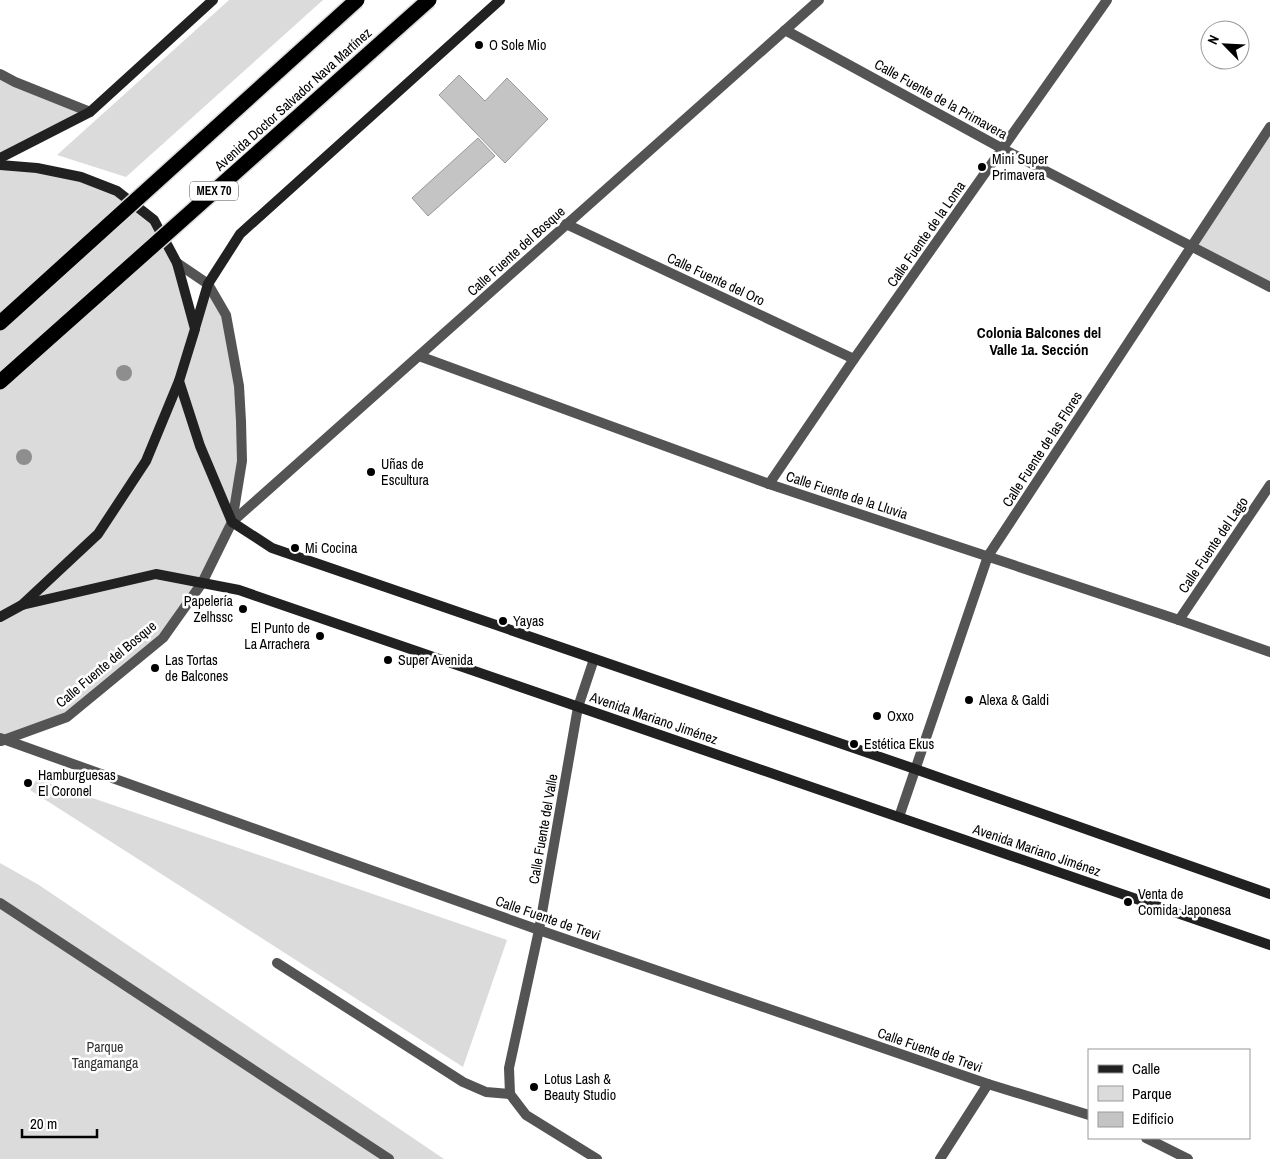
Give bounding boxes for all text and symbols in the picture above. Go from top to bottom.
north arrow [1200,20,1250,70]
street label: Avenida Doctor Salvador Nava Martínez [210,23,375,175]
text: N [1203,32,1223,47]
place label: O Sole Mio [489,36,546,54]
marker: O Sole Mio [473,39,485,51]
street label: Calle Fuente de la Primavera [871,55,1011,143]
place label: Mini Super Primavera [992,150,1048,184]
marker: Mini Super Primavera [976,161,988,173]
street label: Calle Fuente de la Loma [883,177,970,290]
road number: MEX 70 [190,182,238,200]
street label: Calle Fuente del Bosque [463,202,569,300]
street label: Calle Fuente del Oro [664,248,768,310]
district label: Colonia Balcones del Valle 1a. Sección [977,322,1101,360]
street label: Calle Fuente de las Flores [998,388,1086,510]
place label: Uñas de Escultura [381,455,429,489]
marker: Uñas de Escultura [365,466,377,478]
street label: Calle Fuente de la Lluvia [784,467,911,523]
street label: Calle Fuente del Lago [1174,493,1252,597]
place label: Mi Cocina [305,539,358,557]
marker: Mi Cocina [289,542,301,554]
place label: Papelería Zelhssc [184,592,234,626]
marker: Papelería Zelhssc [237,603,249,615]
place label: Yayas [513,612,544,630]
marker: Yayas [497,615,509,627]
street label: Calle Fuente del Bosque [52,617,160,711]
place label: El Punto de La Arrachera [244,619,311,653]
marker: El Punto de La Arrachera [314,630,326,642]
place label: Las Tortas de Balcones [165,651,228,685]
place label: Super Avenida [398,651,474,669]
marker: Super Avenida [382,654,394,666]
marker: Las Tortas de Balcones [149,662,161,674]
street label: Avenida Mariano Jiménez [587,687,720,748]
place label: Alexa & Galdi [978,691,1049,709]
marker: Alexa & Galdi [963,694,975,706]
place label: Oxxo [887,707,914,725]
marker: Oxxo [871,710,883,722]
place label: Estética Ekus [864,735,934,753]
marker: Estética Ekus [848,738,860,750]
place label: Hamburguesas El Coronel [38,766,116,800]
street label: Calle Fuente del Valle [524,773,562,885]
marker: Hamburguesas El Coronel [22,777,34,789]
street label: Avenida Mariano Jiménez [970,819,1103,880]
place label: Venta de Comida Japonesa [1138,885,1232,919]
street label: Calle Fuente de Trevi [493,892,603,944]
marker: Venta de Comida Japonesa [1122,896,1134,908]
street label: Calle Fuente de Trevi [875,1024,985,1076]
park label: Parque Tangamanga [72,1038,139,1072]
legend [1088,1049,1250,1139]
text: Calle [1132,1058,1160,1079]
place label: Lotus Lash & Beauty Studio [544,1070,616,1104]
marker: Lotus Lash & Beauty Studio [528,1081,540,1093]
text: Parque [1132,1083,1172,1104]
scale bar [22,1106,98,1138]
text: Edificio [1132,1108,1174,1129]
text: 20 m [30,1113,57,1134]

